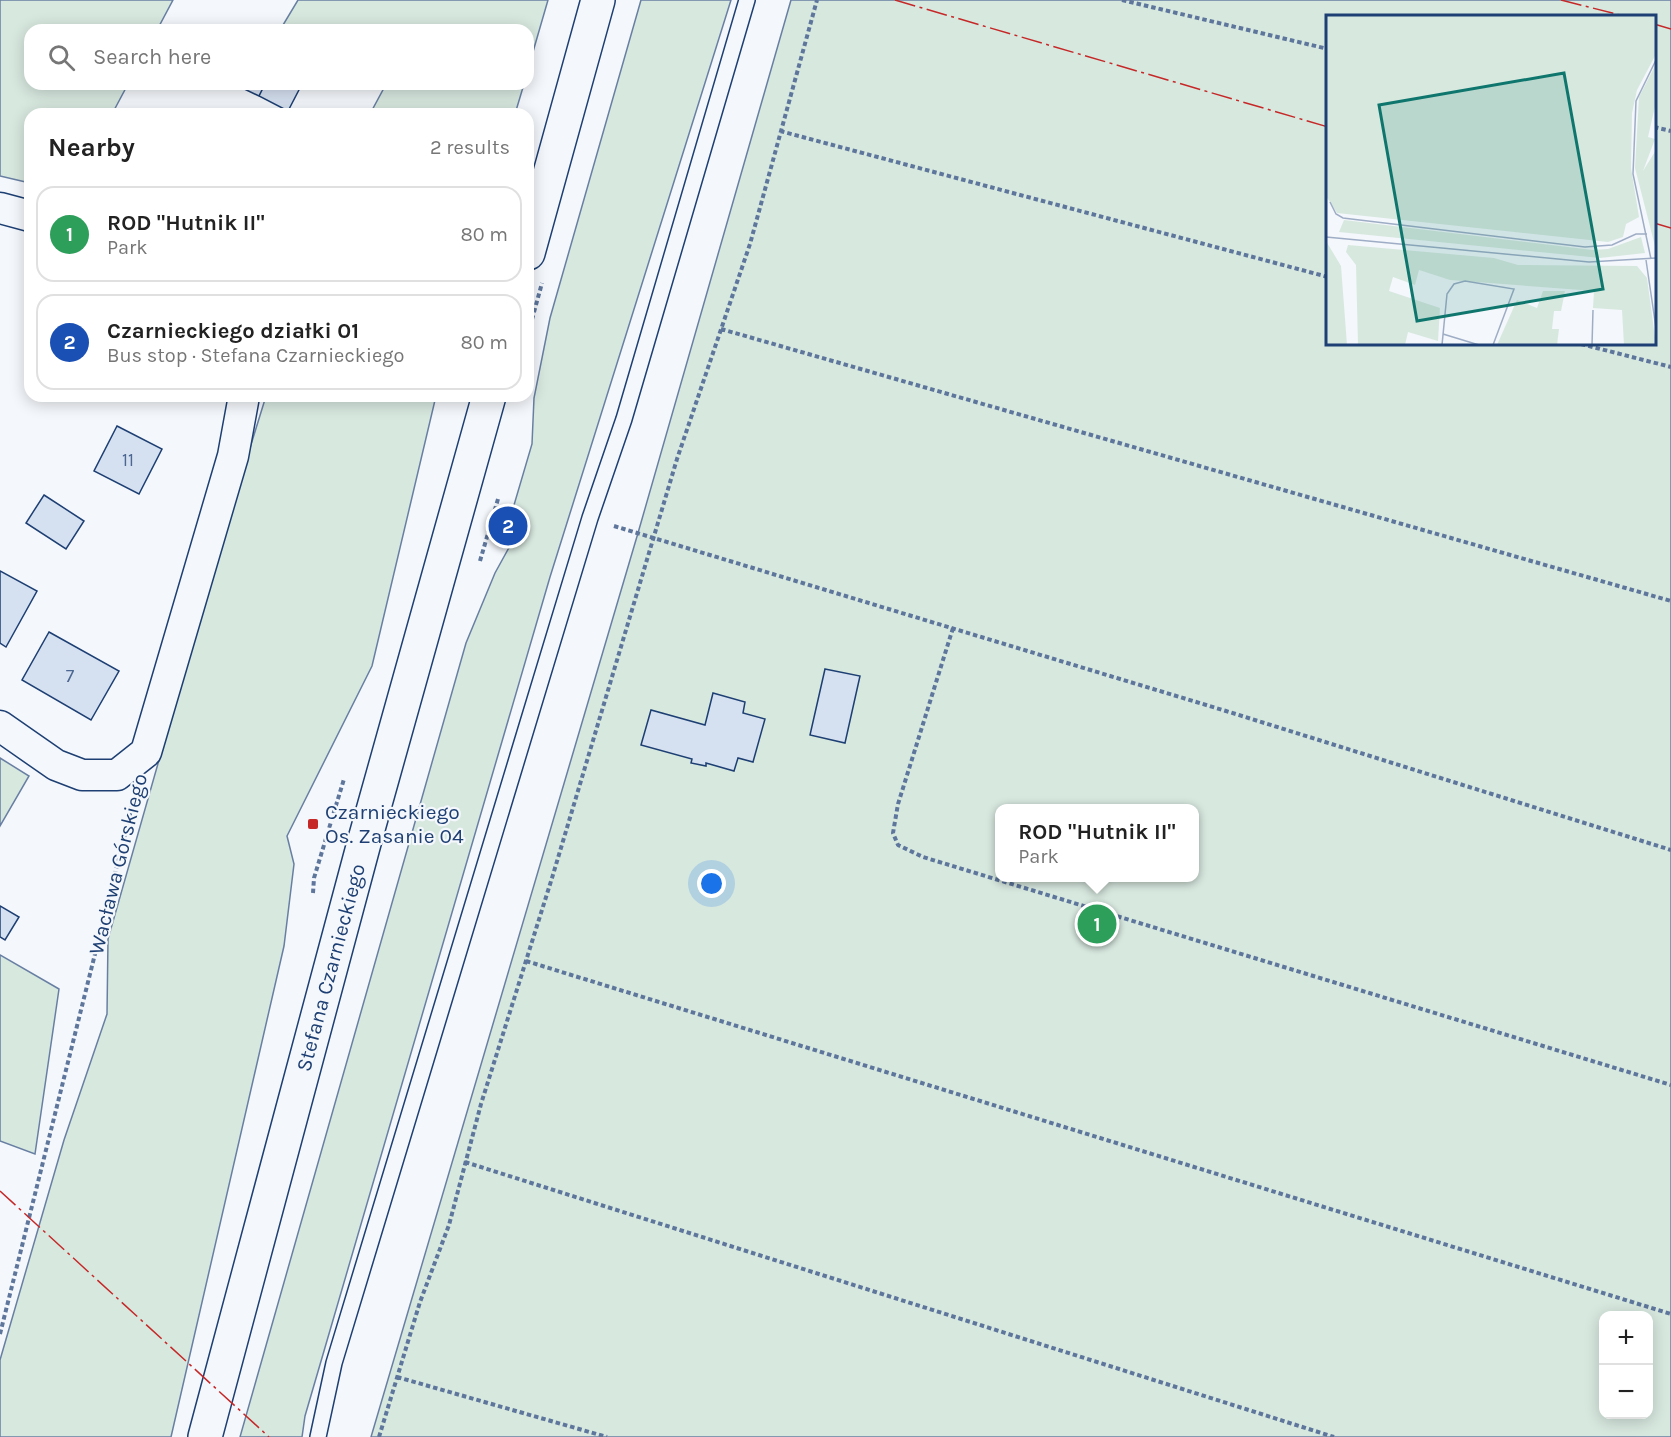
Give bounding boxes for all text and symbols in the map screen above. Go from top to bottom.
inset map [1326,15,1656,345]
search box [24,24,534,90]
icon: search [45,41,78,74]
text: Search here [93,44,211,70]
text: Nearby [48,132,135,163]
text: 2 results [430,136,510,159]
text: ROD "Hutnik II" [107,210,265,236]
text: 1 [66,223,73,246]
text: 80 m [460,223,508,246]
text: Park [107,236,148,259]
text: Czarnieckiego działki 01 [107,318,359,344]
text: 2 [63,331,76,354]
text: 80 m [460,331,508,354]
text: Bus stop · Stefana Czarnieckiego [107,344,404,367]
house number: 11 [122,449,134,471]
pin: 2 [488,504,528,548]
house number: 7 [66,665,75,687]
street label: Wacława Górskiego [84,771,152,957]
place label: Czarnieckiego Os. Zasanie 04 [325,800,464,848]
popup [995,804,1199,882]
marker: Czarnieckiego Os. Zasanie 04 [306,817,320,831]
text: ROD "Hutnik II" [1018,819,1176,845]
text: Park [1018,845,1059,868]
street label: Stefana Czarnieckiego [291,861,370,1074]
your location [697,869,726,898]
pin: 1 [1078,902,1116,946]
map controls [1599,1311,1653,1419]
button: + [1599,1311,1653,1365]
button: − [1599,1365,1653,1419]

